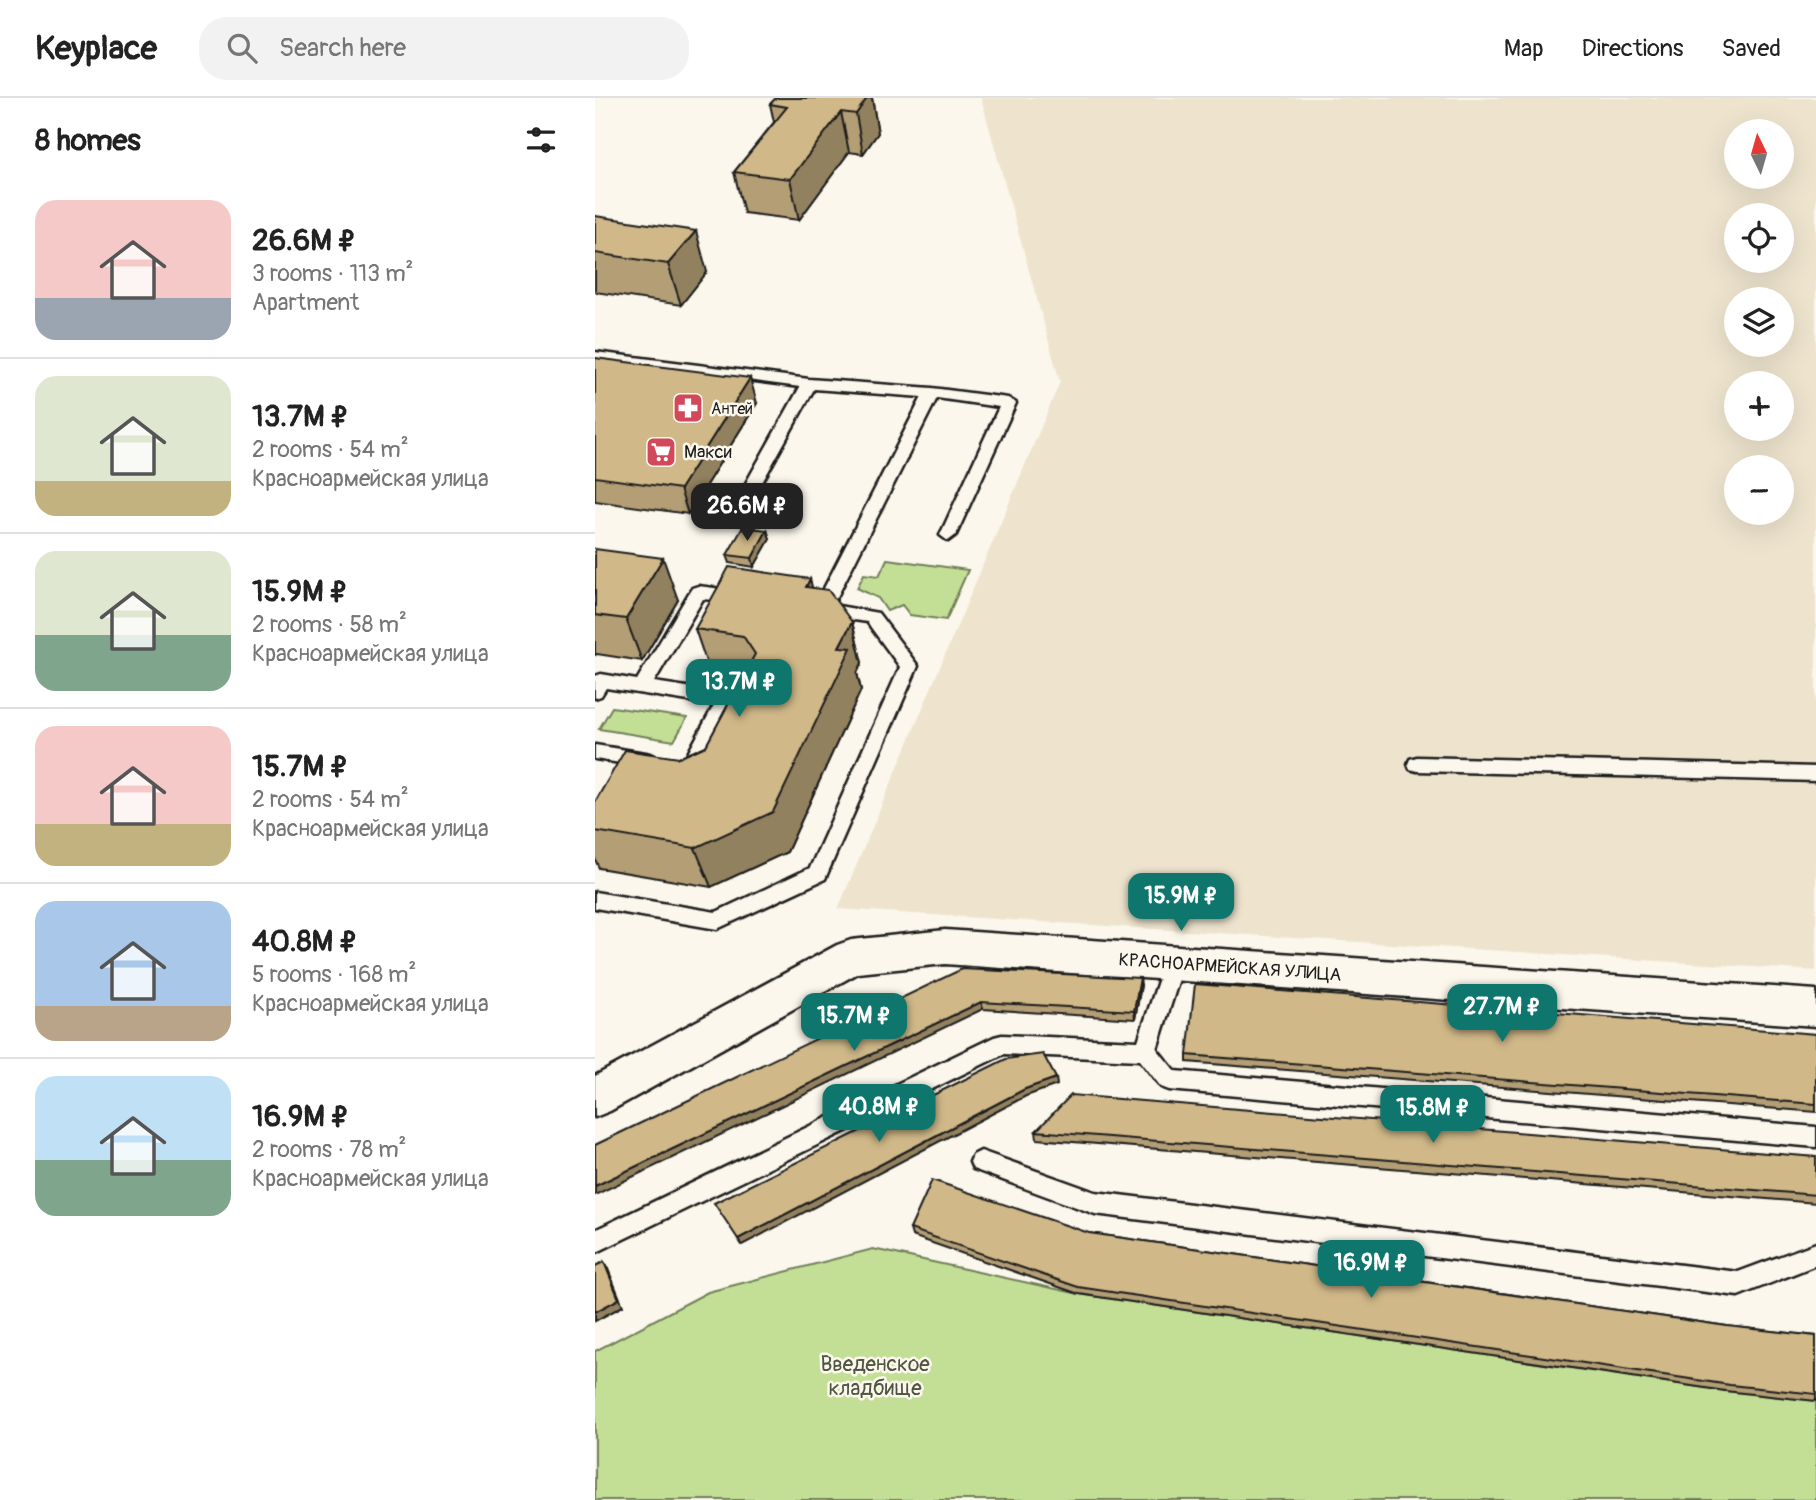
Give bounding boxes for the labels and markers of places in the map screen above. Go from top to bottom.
pharmacy icon: Антей [671,391,705,425]
place label: Антей [711,399,753,419]
supermarket icon: Макси [644,435,678,469]
place label: Макси [684,441,732,464]
pin: 26.6M ₽ [682,484,812,543]
pin: 13.7M ₽ [674,660,804,719]
pin: 15.9M ₽ [1116,874,1246,933]
pin: 27.7M ₽ [1437,984,1567,1044]
pin: 15.7M ₽ [789,993,919,1053]
pin: 40.8M ₽ [814,1084,944,1144]
pin: 15.8M ₽ [1368,1086,1498,1145]
pin: 16.9M ₽ [1306,1240,1436,1300]

